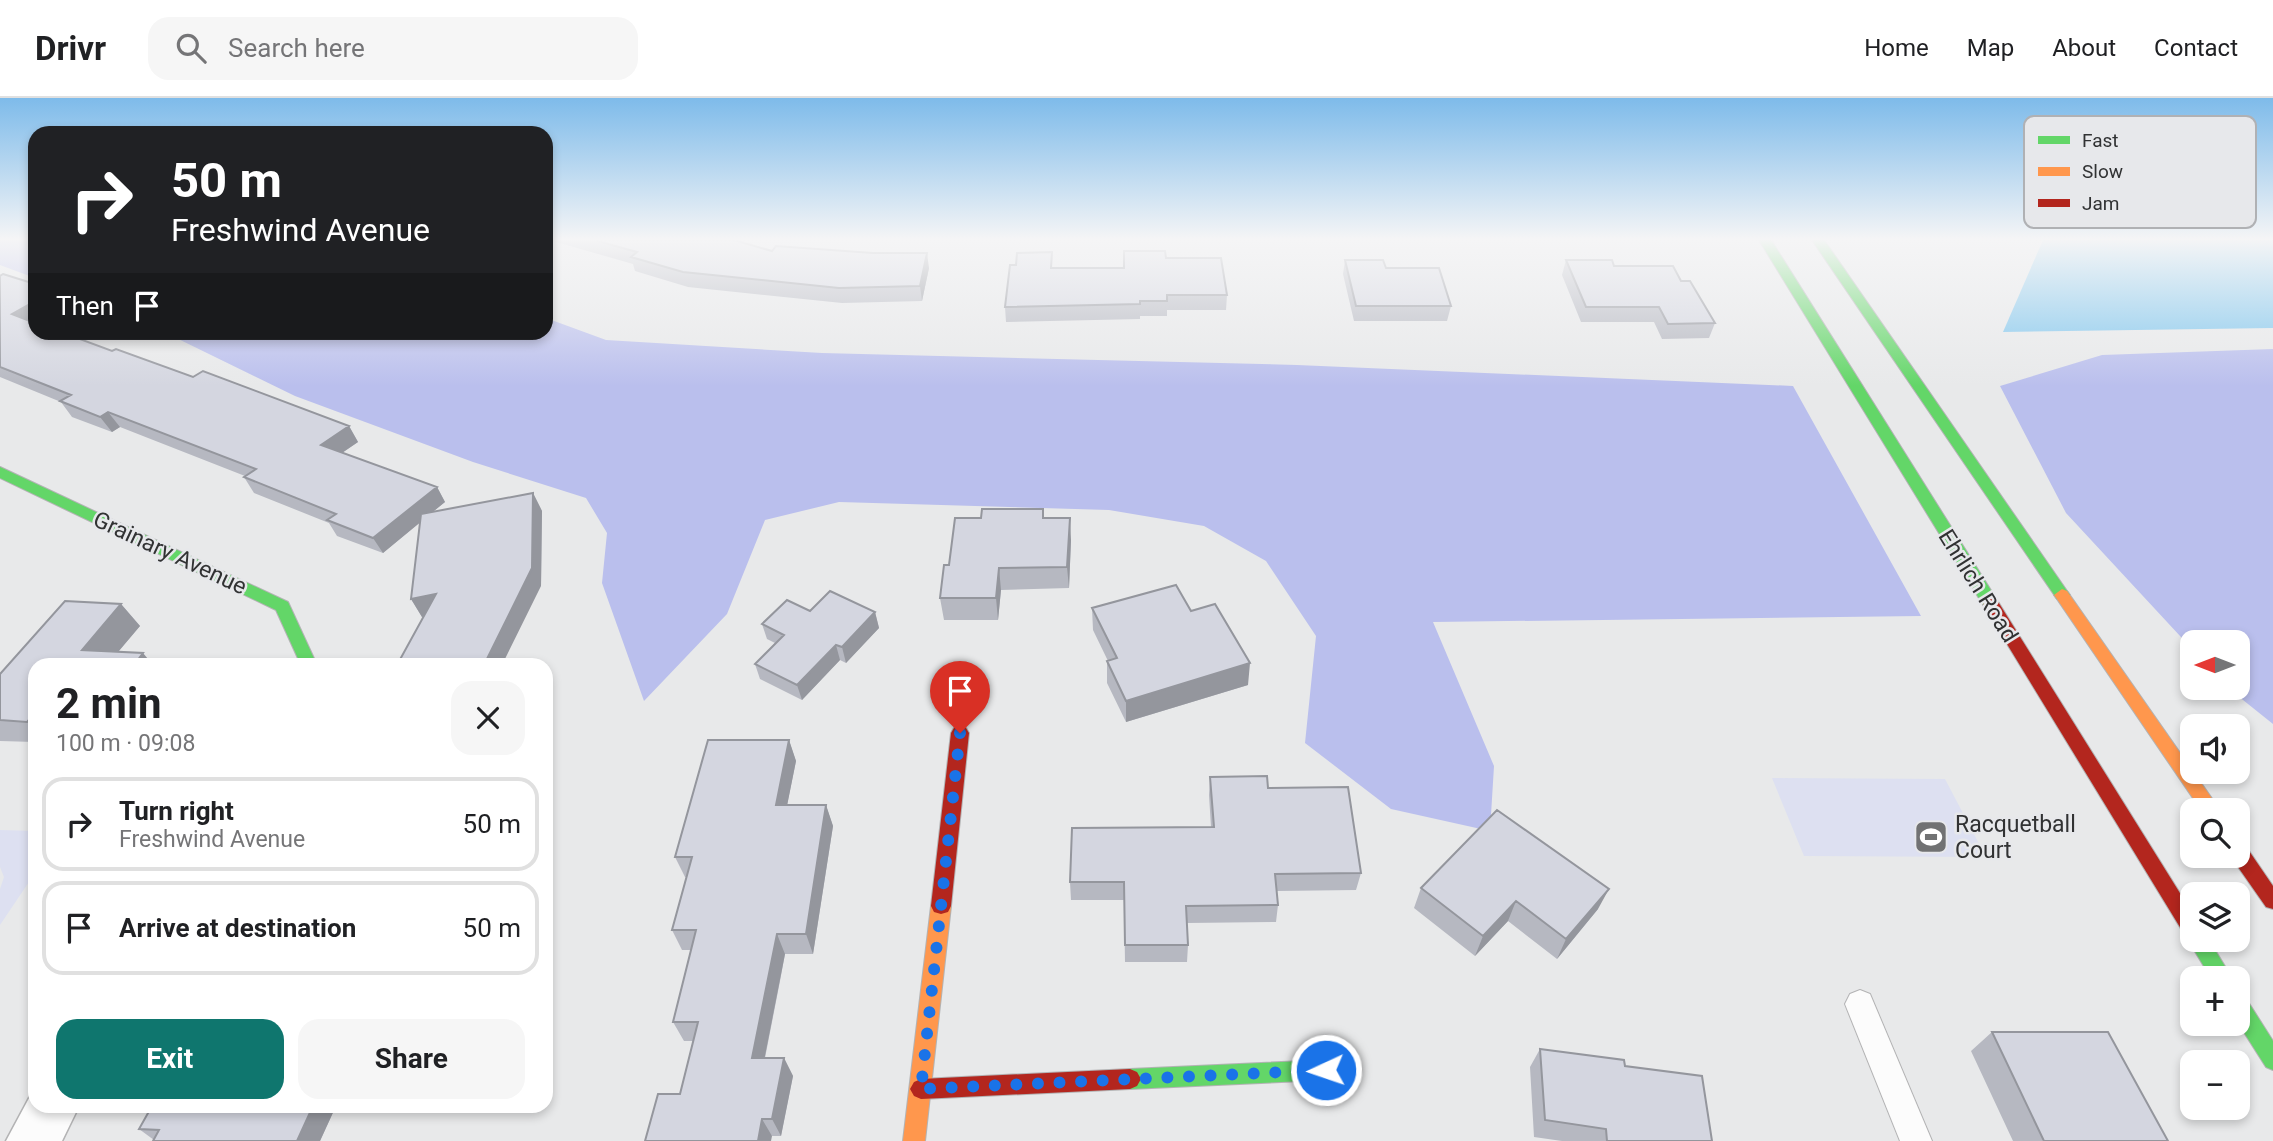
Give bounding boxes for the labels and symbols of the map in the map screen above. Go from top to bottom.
legend [2024,116,2256,228]
text: Fast [2082,129,2119,152]
text: Slow [2082,160,2123,183]
text: Jam [2082,192,2119,215]
street label: Grainary Avenue [89,506,251,600]
street label: Ehrlich Road [1933,525,2023,647]
north arrow [2180,630,2250,700]
pin [930,661,990,733]
place label: Racquetball Court [1955,811,2076,864]
sports icon: Racquetball Court [1912,818,1950,856]
position arrow [1289,1033,1363,1107]

